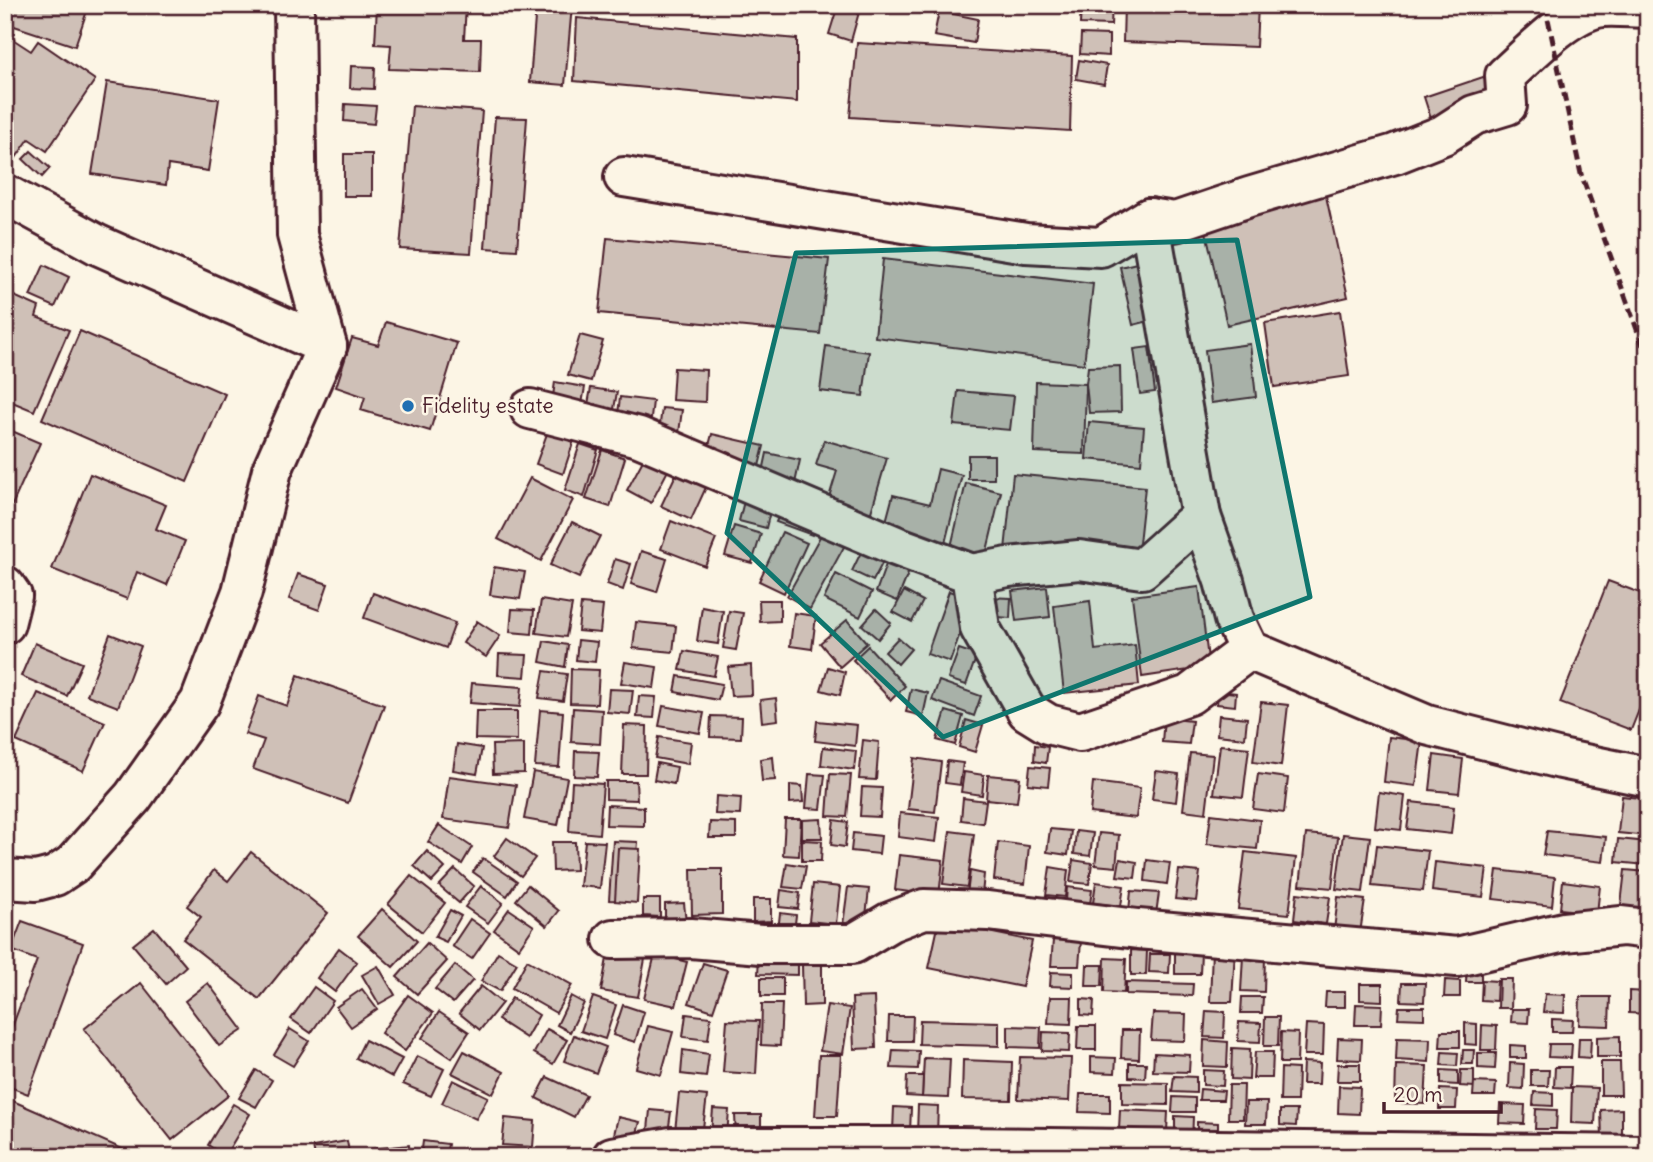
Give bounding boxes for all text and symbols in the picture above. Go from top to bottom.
place label: Fidelity estate [422,392,554,419]
marker: Fidelity estate [400,398,416,414]
scale bar [1384,1071,1501,1115]
text: 20 m [1394,1081,1443,1108]

